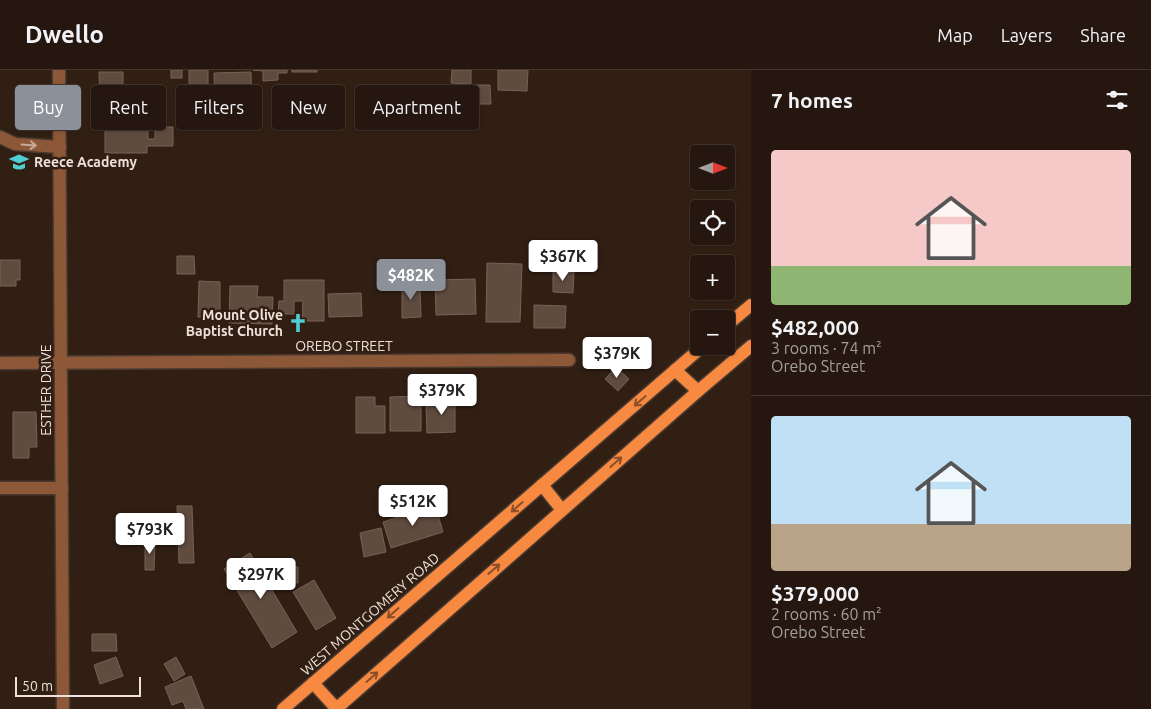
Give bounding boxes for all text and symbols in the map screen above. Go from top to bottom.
text: Dwello [25,21,104,48]
text: Map [937,25,973,45]
text: Layers [1001,25,1052,45]
text: Share [1080,25,1126,45]
chip: Buy [15,85,81,130]
chip: Rent [91,85,166,130]
chip: Filters [176,85,262,130]
chip: New [272,85,345,130]
chip: Apartment [355,85,479,130]
icon: filters [1103,86,1131,114]
text: 7 homes [771,88,853,112]
one-way arrow [21,141,37,150]
north arrow [690,145,735,190]
map controls [690,145,735,355]
school or university icon: Reece Academy [8,151,30,173]
place label: Reece Academy [34,154,137,170]
icon: home [906,183,996,273]
button: locate [690,200,735,245]
pin: $367K [528,240,598,282]
text: $367K [540,247,586,265]
button: + [690,255,735,300]
pin: $482K [376,258,446,301]
text: $482K [388,266,434,284]
place label: Mount Olive Baptist Church [186,307,283,339]
button: − [690,310,735,355]
church icon: Mount Olive Baptist Church [287,312,309,334]
text: $482,000 [771,315,859,339]
pin: $379K [582,336,652,379]
street label: OREBO STREET [295,338,393,354]
text: 3 rooms · 74 m² [771,339,882,357]
street label: ESTHER DRIVE [38,344,54,436]
text: $379K [594,344,640,362]
text: Orebo Street [771,357,865,375]
pin: $379K [407,374,477,416]
text: $379K [419,381,465,399]
one-way arrow [633,395,646,407]
icon: home [906,448,996,538]
one-way arrow [610,456,623,468]
pin: $512K [378,484,448,527]
text: $512K [390,492,436,510]
one-way arrow [510,502,523,513]
pin: $793K [115,512,185,555]
text: $793K [127,520,173,538]
street label: WEST MONTGOMERY ROAD [298,549,443,678]
pin: $297K [226,558,296,600]
one-way arrow [488,564,501,575]
text: $297K [238,565,284,583]
text: $379,000 [771,581,859,605]
text: 2 rooms · 60 m² [771,605,882,623]
one-way arrow [387,608,400,619]
text: Orebo Street [771,623,865,641]
one-way arrow [366,671,379,683]
scale bar [15,674,141,697]
text: 50 m [22,678,53,694]

